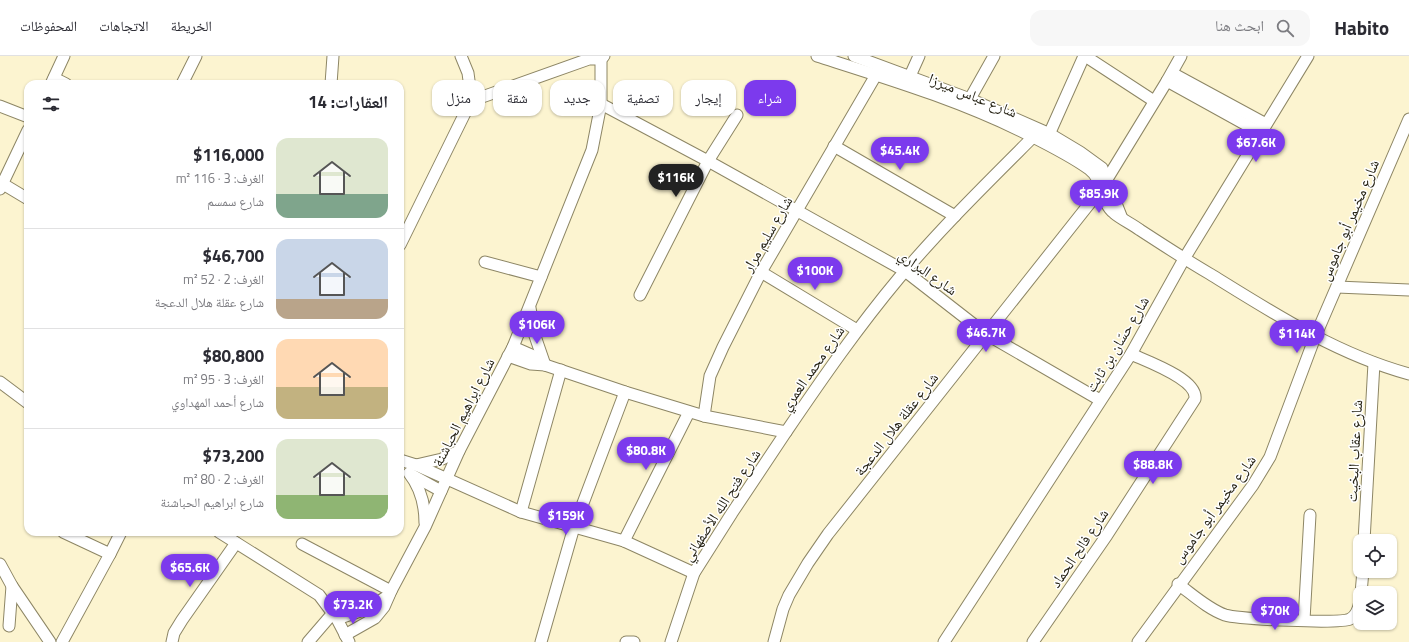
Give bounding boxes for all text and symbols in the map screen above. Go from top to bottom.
search box [1030,10,1310,46]
text: Habito [1334,13,1389,42]
text: ابحث هنا [1215,14,1264,37]
text: المحفوظات [20,15,77,36]
text: الاتجاهات [99,15,149,36]
text: الخريطة [171,15,212,36]
icon: search [1274,17,1296,39]
street label: شارع عباس ميرزا [925,67,1021,123]
chip: منزل [432,80,485,116]
chip: شقة [493,80,542,116]
chip: جديد [550,80,605,116]
chip: تصفية [613,80,673,116]
chip: إيجار [681,80,736,116]
chip: شراء [744,80,796,116]
text: العقارات: 14 [308,89,388,115]
icon: filters [40,93,62,115]
pin: $67.6K [1223,129,1289,163]
text: $67.6K [1236,132,1276,152]
pin: $45.4K [867,137,933,171]
text: $45.4K [880,140,920,160]
text: $116,000 [193,142,264,168]
icon: home [308,154,356,202]
street label: شارع مخيمر أبو جاموس [1313,156,1385,284]
pin: $116K [648,164,704,198]
text: $116K [658,167,694,187]
text: الغرف: 3 · 116 m² [176,168,264,188]
pin: $85.9K [1066,180,1132,214]
text: $85.9K [1079,183,1119,203]
text: شارع سمسم [207,191,264,211]
street label: شارع سليم مرار [735,192,798,277]
text: $46,700 [202,243,264,269]
street label: شارع البراري [893,243,962,302]
icon: home [308,255,356,303]
pin: $100K [787,257,843,291]
text: $100K [797,260,833,280]
text: الغرف: 2 · 52 m² [183,269,264,289]
street label: شارع حسّان بن ثابت [1079,291,1155,397]
text: شارع عقلة هلال الدعجة [155,292,264,312]
pin: $106K [509,311,565,345]
text: $106K [519,314,555,334]
pin: $46.7K [953,319,1019,353]
street label: شارع محمد العمري [774,320,851,416]
pin: $114K [1269,320,1325,354]
text: $46.7K [966,322,1006,342]
text: $114K [1279,323,1315,343]
text: $80,800 [202,343,264,369]
street label: شارع ابراهيم الحباشنة [426,354,500,470]
icon: home [308,355,356,403]
street label: شارع عقلة هلال الدعجة [848,367,944,481]
text: الغرف: 3 · 95 m² [183,369,264,389]
text: شارع أحمد المهداوي [171,392,264,412]
street label: شارع عقاب البخيت [1340,399,1368,503]
pin: $80.8K [613,437,679,471]
text: $80.8K [626,440,666,460]
text: $73,200 [202,443,264,469]
street label: شارع فتح الله الأصفهاني [676,444,767,566]
street label: شارع مخيمر أبو جاموس [1166,450,1262,568]
pin: $88.8K [1120,451,1186,485]
text: $88.8K [1133,454,1173,474]
icon: home [308,455,356,503]
text: الغرف: 2 · 80 m² [183,469,264,489]
text: شارع ابراهيم الحباشنة [161,492,264,512]
pin: $159K [538,502,594,536]
street label: شارع فالح الحماد [1044,504,1114,592]
text: $159K [548,505,584,525]
map controls [1353,534,1397,630]
button: locate [1353,534,1397,578]
pin: $65.6K [157,554,223,588]
text: $65.6K [170,557,210,577]
button: layers [1353,586,1397,630]
pin: $73.2K [320,591,386,625]
text: $73.2K [333,594,373,614]
pin: $70K [1251,597,1299,631]
text: $70K [1260,600,1290,620]

